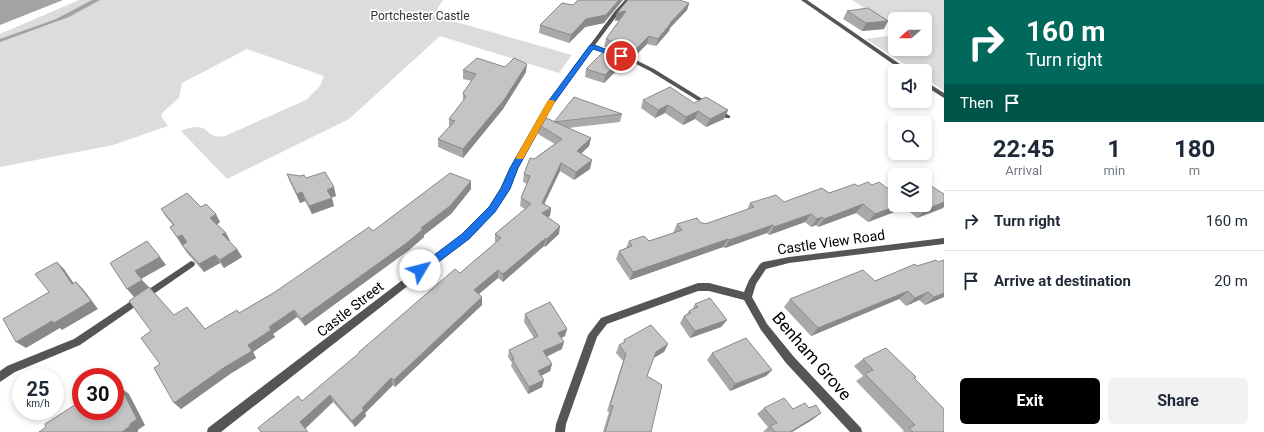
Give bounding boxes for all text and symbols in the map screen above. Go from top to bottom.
park label: Portchester Castle [370,9,470,23]
north arrow [888,12,932,56]
map controls [888,12,932,212]
text: 160 m [1026,15,1105,48]
icon: right [960,16,1012,68]
pin [604,39,638,73]
icon: arrive [610,45,632,67]
text: Turn right [1026,49,1103,70]
button: sound [888,64,932,108]
icon: arrive [1001,92,1023,114]
text: Then [960,94,993,112]
button: search [888,116,932,160]
text: 22:45 [993,135,1055,163]
text: 1 [1107,135,1121,163]
text: 180 [1174,135,1215,163]
text: Arrival [1005,163,1042,178]
text: min [1103,163,1125,178]
text: m [1189,163,1200,178]
button: layers [888,168,932,212]
icon: right [960,210,982,232]
text: Turn right [994,212,1060,230]
text: 160 m [1206,212,1248,230]
street label: Castle View Road [776,227,886,257]
position arrow [399,249,441,291]
icon: arrive [960,270,982,292]
text: Arrive at destination [994,272,1131,290]
text: 20 m [1214,272,1248,290]
street label: Castle Street [314,278,387,340]
street label: Benham Grove [768,308,856,404]
speed limit sign: 30 [72,368,124,420]
text: 25 [27,377,49,401]
button: Exit [960,378,1100,424]
button: Share [1108,378,1248,424]
text: km/h [26,398,50,409]

